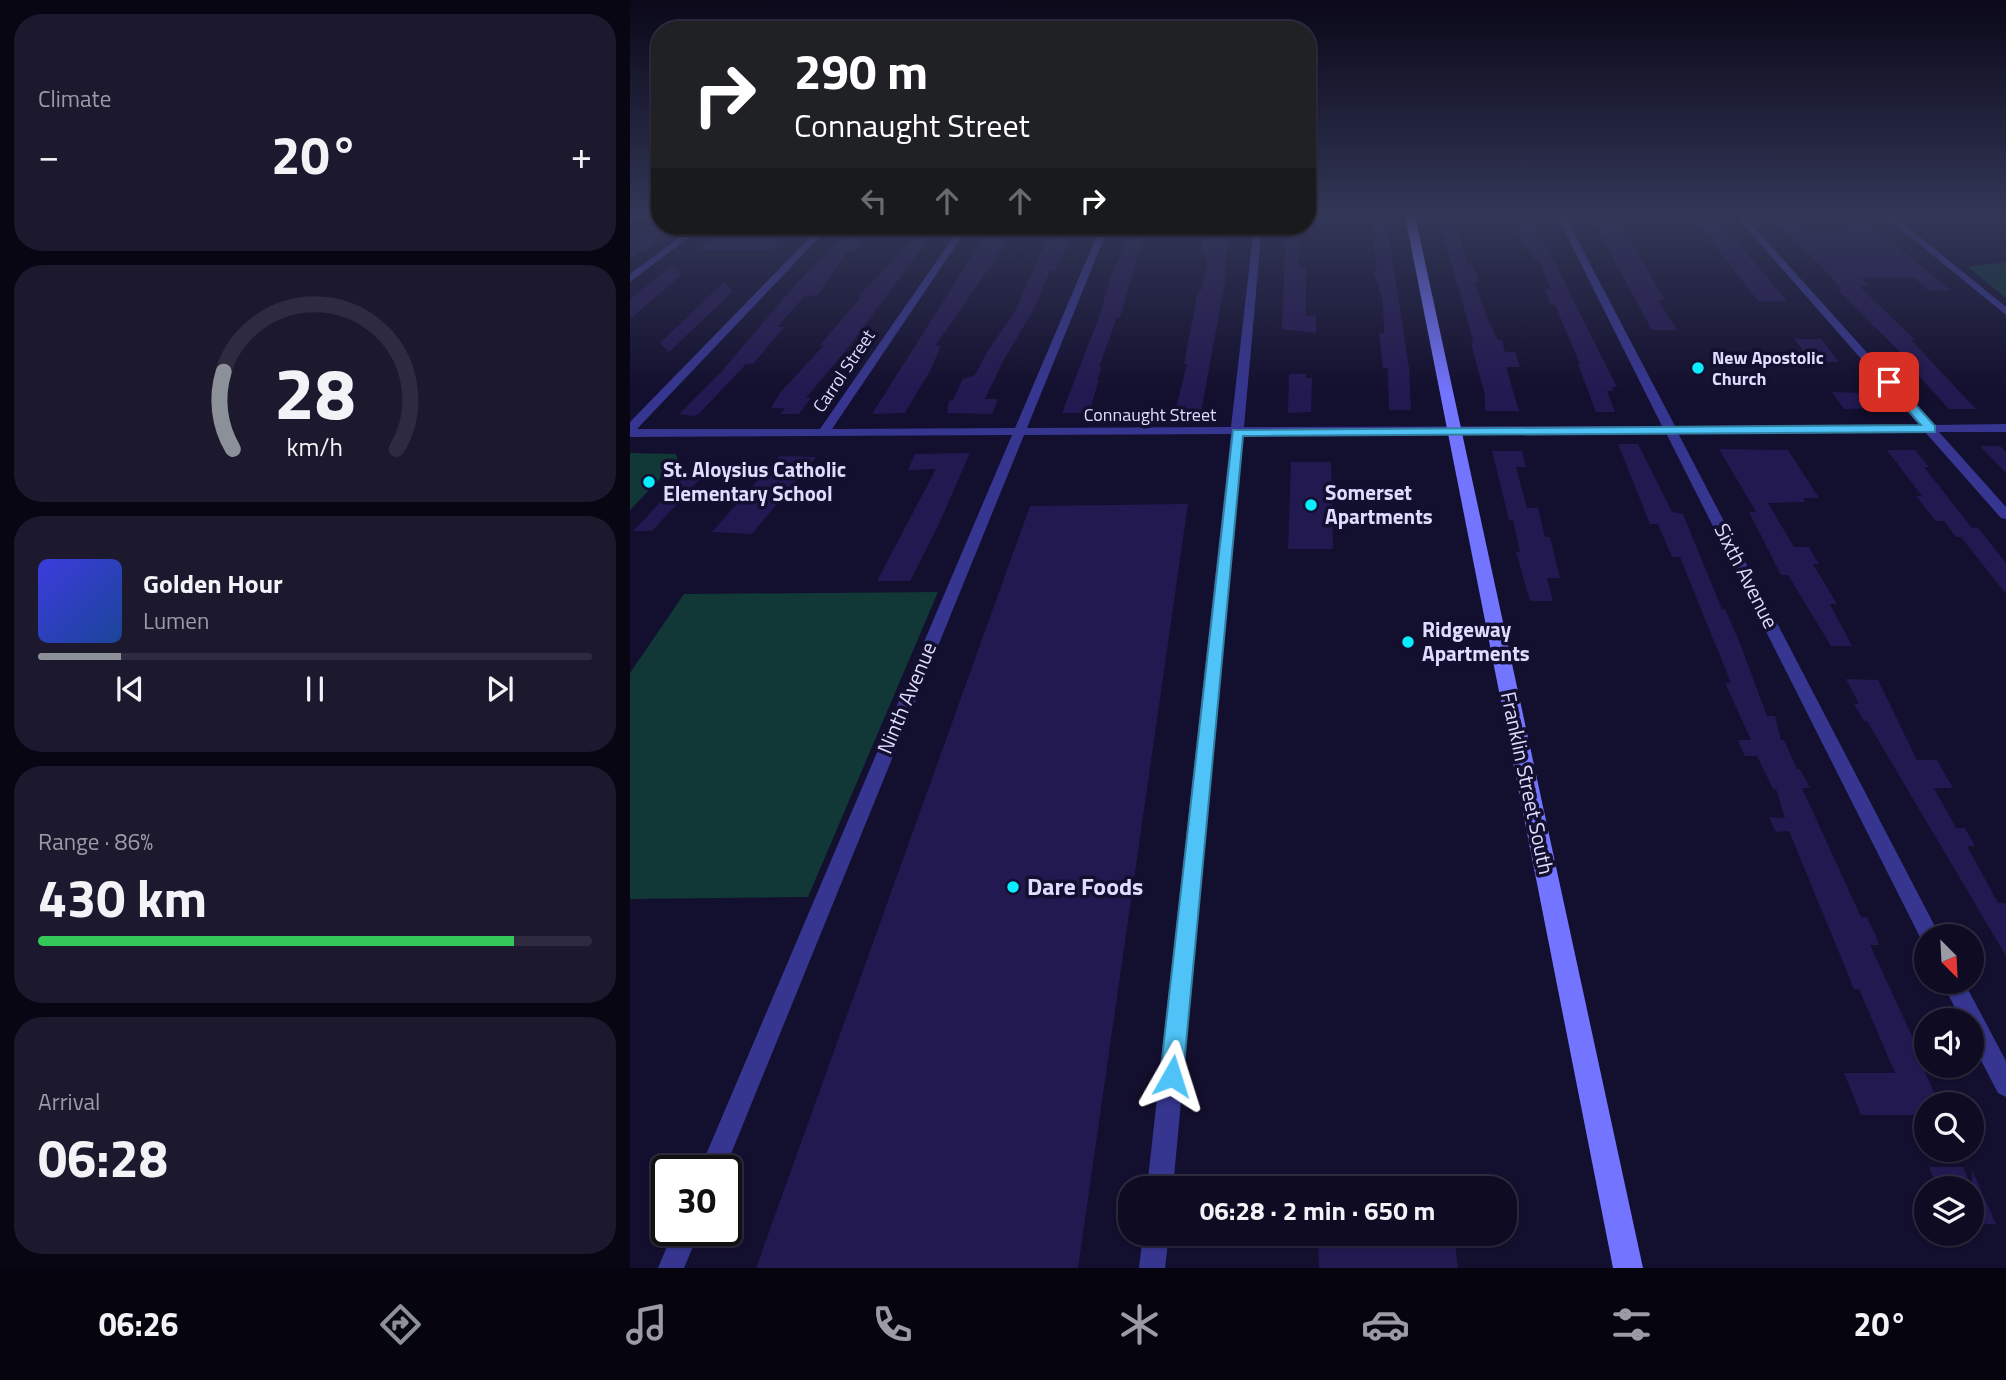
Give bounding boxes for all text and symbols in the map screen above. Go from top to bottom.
text: 290 m [794,33,928,108]
icon: right [679,49,770,140]
text: Climate [38,81,111,116]
text: Connaught Street [794,101,1030,149]
text: 20° [271,115,359,194]
text: − [38,126,59,184]
text: + [571,126,592,184]
icon: left [855,182,893,220]
icon: ahead [928,182,966,220]
icon: ahead [1001,182,1039,220]
icon: right [1074,182,1112,220]
street label: Carrol Street [806,323,882,418]
text: 28 [274,338,356,448]
place label: New Apostolic Church [1712,344,1824,392]
pin [1859,352,1919,412]
marker: New Apostolic Church [1690,360,1706,376]
icon: arrive [1870,363,1908,401]
street label: Connaught Street [1084,401,1217,428]
text: km/h [287,428,343,466]
place label: St. Aloysius Catholic Elementary School [663,453,846,509]
marker: St. Aloysius Catholic Elementary School [641,474,657,490]
place label: Somerset Apartments [1325,476,1433,532]
marker: Somerset Apartments [1303,497,1319,513]
street label: Sixth Avenue [1707,517,1787,634]
text: Golden Hour [143,564,283,603]
text: Lumen [143,603,209,638]
place label: Ridgeway Apartments [1422,613,1530,669]
marker: Ridgeway Apartments [1400,634,1416,650]
street label: Ninth Avenue [868,637,944,759]
icon: previous [111,670,149,708]
icon: pause [296,670,334,708]
icon: next [481,670,519,708]
street label: Franklin Street South [1493,688,1563,877]
text: Range · 86% [38,824,153,859]
text: 430 km [38,858,207,937]
place label: Dare Foods [1027,868,1143,904]
marker: Dare Foods [1005,879,1021,895]
north arrow [1914,924,1984,994]
map controls [1914,924,1984,1246]
button: sound [1914,1008,1984,1078]
position arrow [1135,1039,1209,1113]
text: Arrival [38,1084,100,1119]
button: search [1914,1092,1984,1162]
text: 06:28 [38,1118,168,1197]
speed limit sign: 30 [651,1155,742,1246]
button: layers [1914,1176,1984,1246]
text: 06:28 · 2 min · 650 m [1200,1191,1435,1230]
text: 06:26 [99,1300,179,1348]
icon: directions [376,1300,425,1349]
icon: music [622,1300,671,1349]
icon: phone [868,1300,917,1349]
icon: climate [1115,1300,1164,1349]
icon: car [1361,1300,1410,1349]
icon: filters [1607,1300,1656,1349]
text: 20° [1853,1300,1907,1348]

